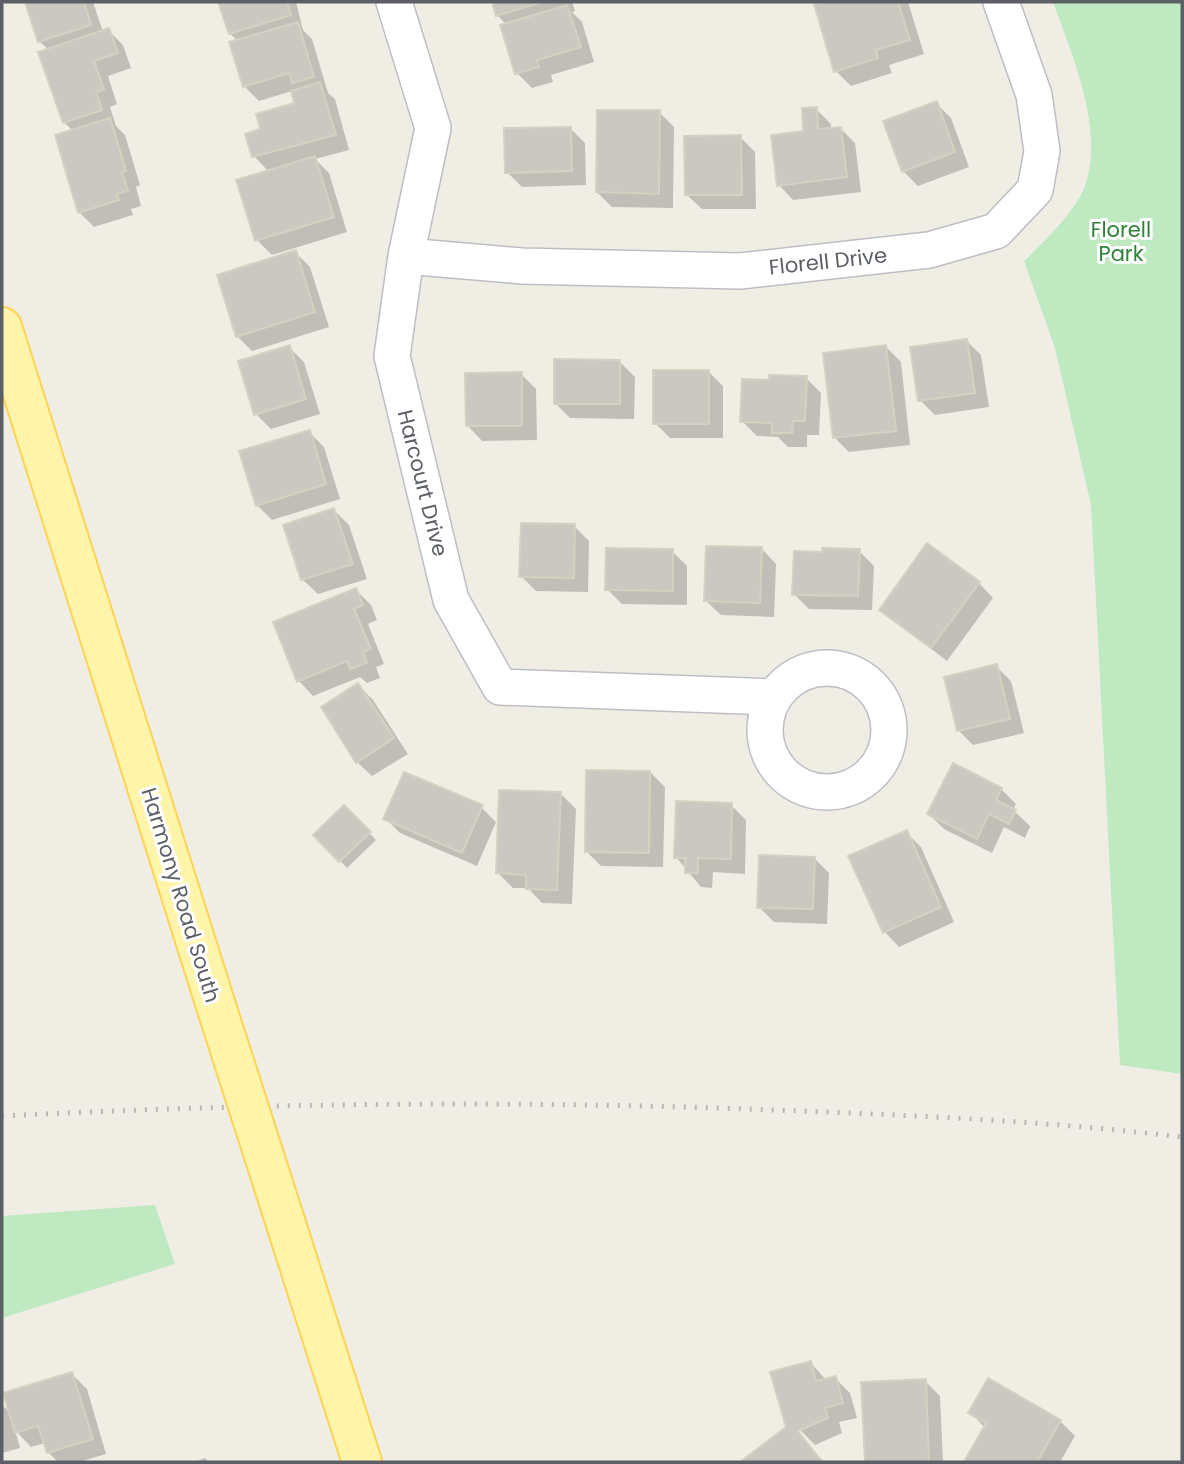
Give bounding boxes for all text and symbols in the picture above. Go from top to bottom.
park label: Florell Park [1091,215,1151,268]
street label: Florell Drive [767,240,889,282]
street label: Harcourt Drive [391,407,455,559]
street label: Harmony Road South [135,784,227,1006]

